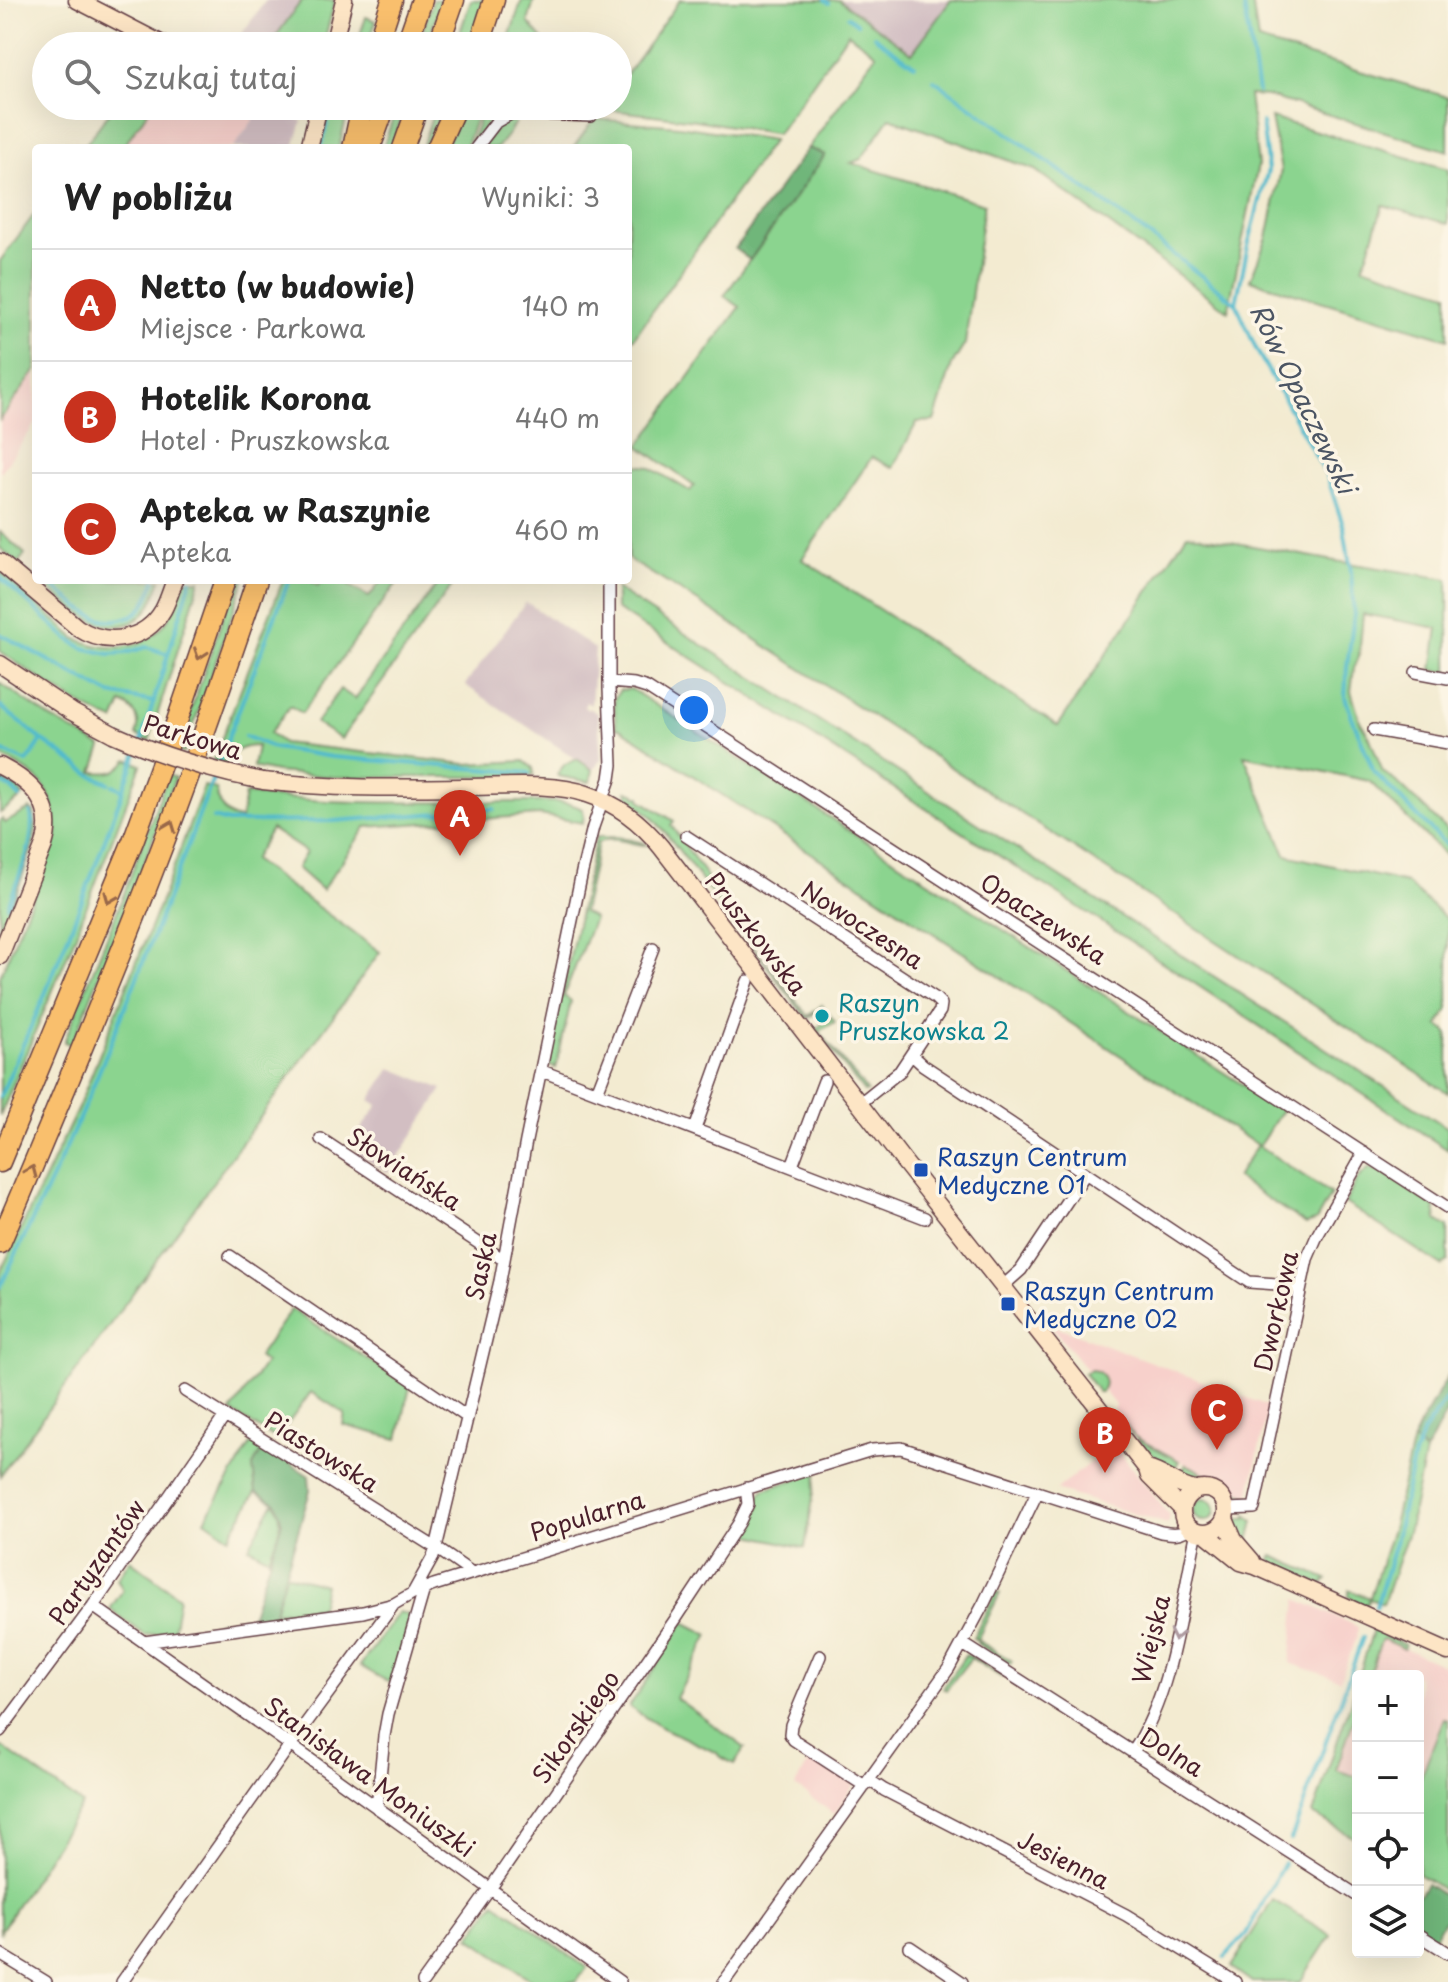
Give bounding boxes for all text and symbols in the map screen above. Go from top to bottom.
search box [32,32,632,120]
icon: search [60,54,104,98]
text: Szukaj tutaj [124,54,297,99]
text: W pobliżu [64,170,233,222]
text: Wyniki: 3 [481,177,600,216]
text: Netto (w budowie) [140,263,415,308]
text: A [80,286,100,325]
text: 140 m [522,286,600,325]
water label: Rów Opaczewski [1241,296,1369,503]
text: Miejsce · Parkowa [140,308,365,347]
text: Hotelik Korona [140,375,371,420]
text: B [81,398,99,437]
text: 440 m [515,398,600,437]
text: Hotel · Pruszkowska [140,420,389,459]
text: Apteka w Raszynie [140,487,430,532]
text: C [80,510,100,549]
text: 460 m [515,510,600,549]
text: Apteka [140,532,231,571]
one-way arrow [193,646,209,660]
your location [674,690,714,730]
street label: Parkowa [139,704,247,768]
pin: A [434,790,486,856]
one-way arrow [160,820,177,834]
street label: Pruszkowska [697,864,817,1002]
street label: Opaczewska [974,864,1114,973]
street label: Nowoczesna [795,871,931,977]
one-way arrow [103,890,119,904]
place label: Raszyn Pruszkowska 2 [838,984,1009,1048]
marker: Raszyn Pruszkowska 2 [813,1007,831,1025]
street label: Słowiańska [341,1118,469,1219]
place label: Raszyn Centrum Medyczne 01 [937,1138,1128,1202]
marker: Raszyn Centrum Medyczne 01 [912,1161,930,1179]
one-way arrow [21,1165,37,1179]
street label: Saska [455,1228,505,1304]
street label: Dworkowa [1244,1247,1306,1375]
place label: Raszyn Centrum Medyczne 02 [1024,1272,1215,1336]
marker: Raszyn Centrum Medyczne 02 [999,1295,1017,1313]
pin: C [1191,1384,1243,1450]
street label: Piastowska [258,1401,386,1501]
pin: B [1079,1407,1131,1473]
street label: Popularna [525,1481,649,1549]
street label: Partyzantów [39,1491,153,1632]
street label: Wiejska [1122,1591,1178,1687]
one-way arrow [1168,1628,1185,1642]
street label: Sikorskiego [523,1662,627,1790]
map controls [1352,1670,1424,1958]
button: + [1352,1670,1424,1742]
street label: Stanisława Moniuszki [257,1687,483,1865]
street label: Dolna [1133,1717,1211,1785]
button: − [1352,1742,1424,1814]
button: locate [1352,1814,1424,1886]
street label: Jesienna [1012,1821,1116,1898]
button: layers [1352,1886,1424,1958]

